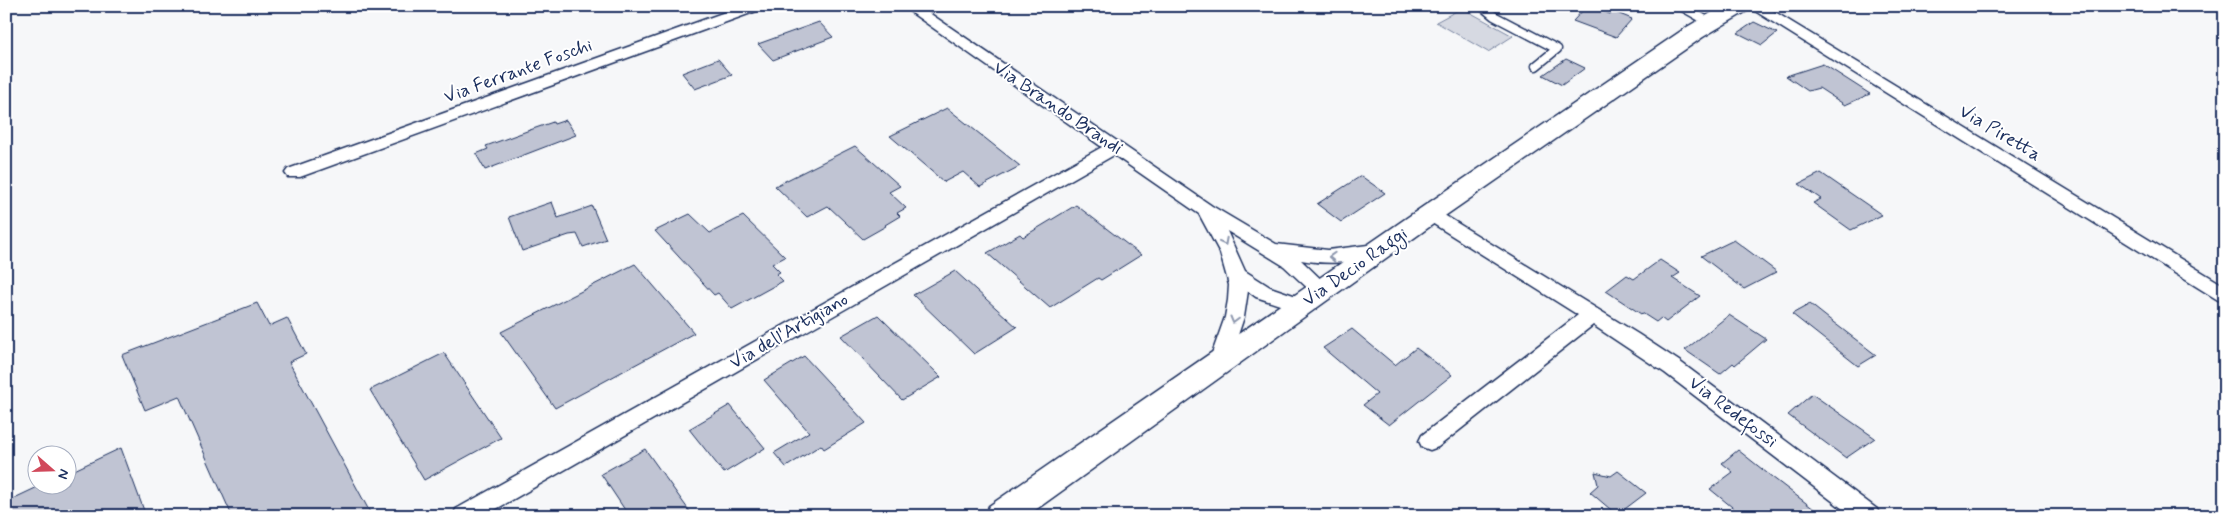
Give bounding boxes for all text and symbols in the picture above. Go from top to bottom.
street label: Via Ferrante Foschi [440,33,596,109]
street label: Via Brando Brandi [988,55,1128,161]
street label: Via Piretta [1954,99,2046,167]
street label: Via Decio Raggi [1297,221,1414,315]
one-way arrow [1218,237,1228,246]
one-way arrow [1327,252,1335,262]
street label: Via dell'Artigiano [725,287,853,376]
one-way arrow [1230,316,1240,324]
street label: Via Redefossi [1682,370,1783,456]
north arrow [28,444,78,494]
text: N [53,467,73,482]

